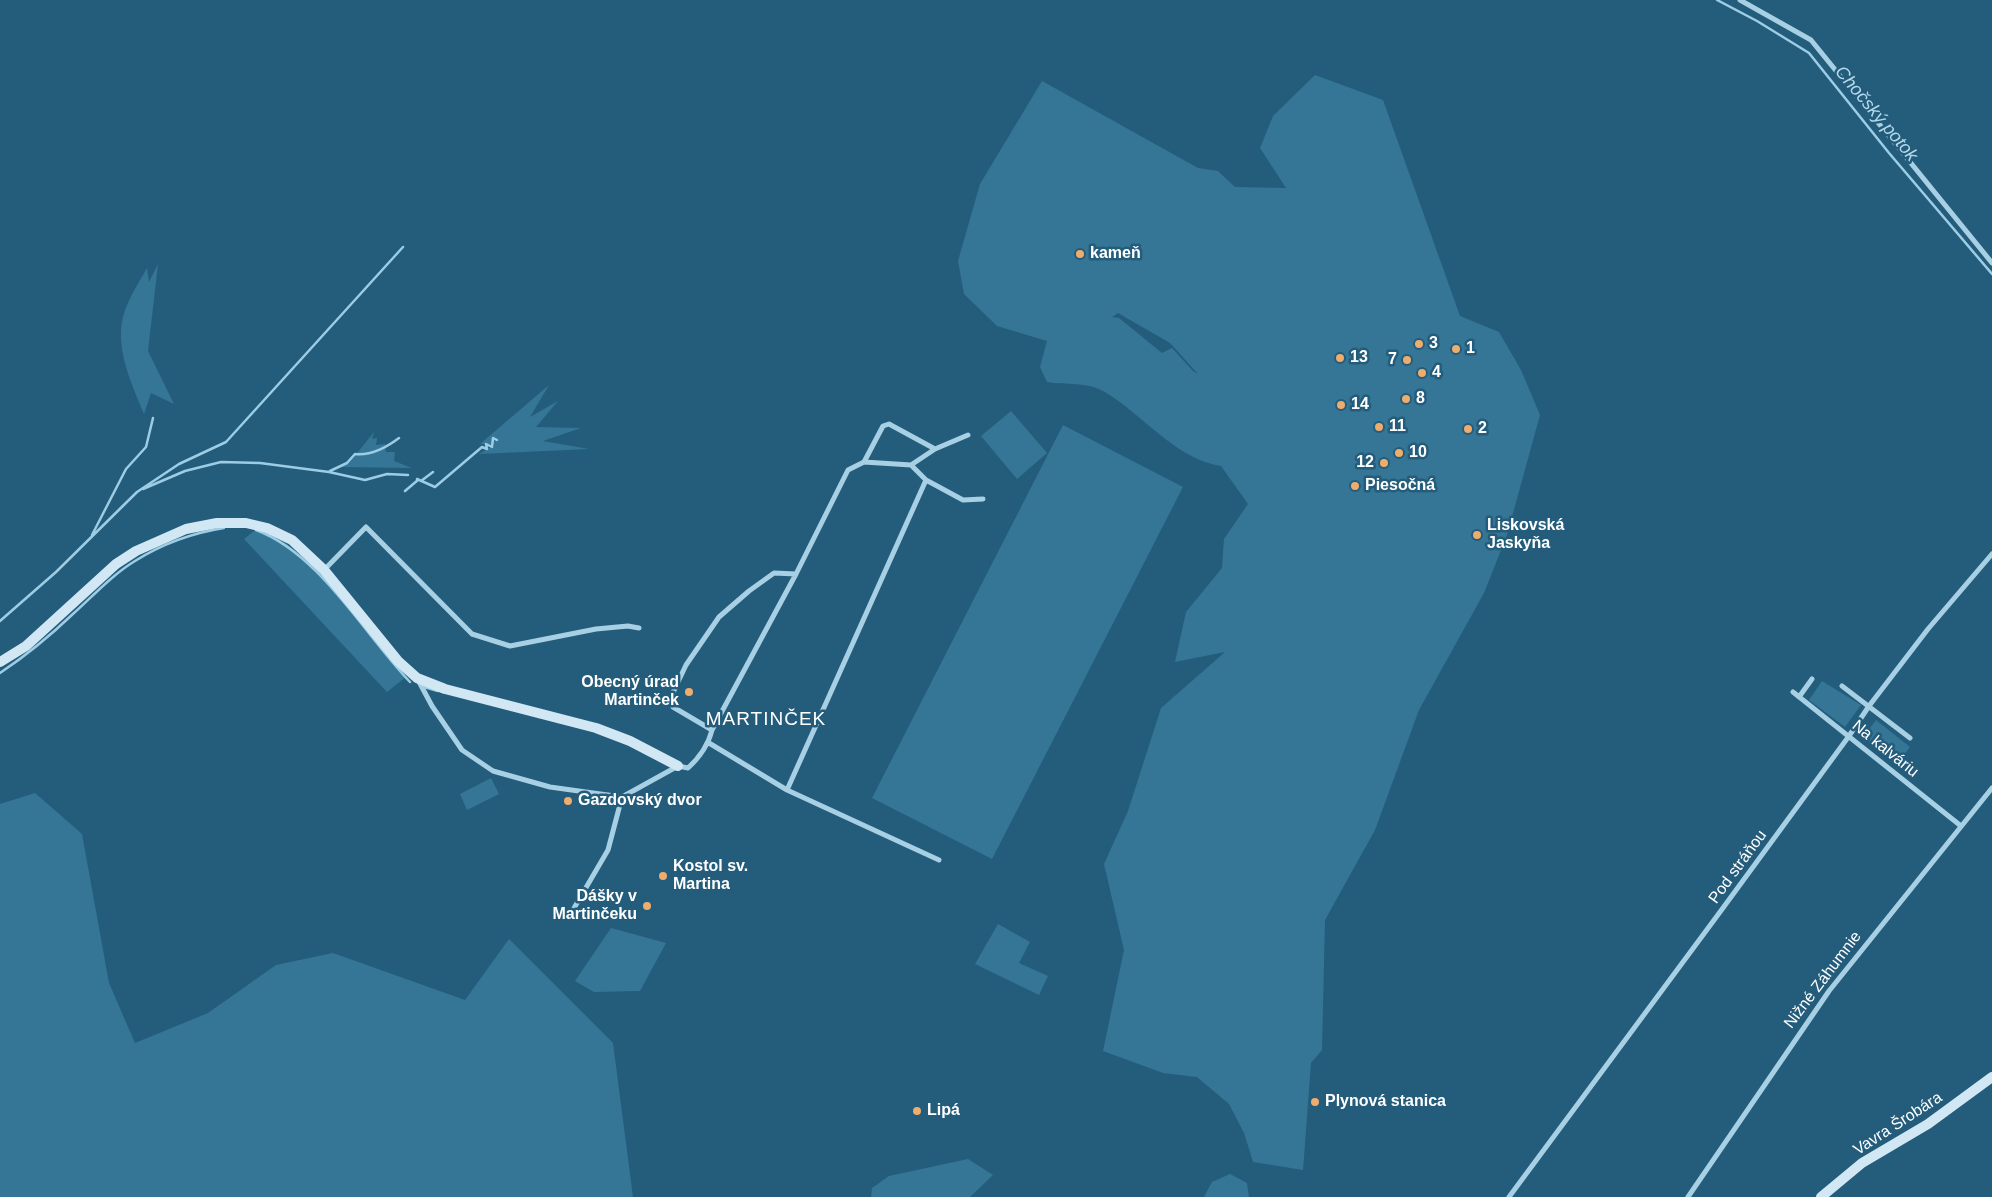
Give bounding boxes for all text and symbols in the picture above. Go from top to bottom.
water label: Chočský potok [1830,62,1922,166]
place label: kameň [1090,244,1141,264]
marker: kameň [1074,248,1086,260]
place label: 3 [1429,334,1438,354]
marker: 3 [1413,338,1425,350]
place label: 1 [1466,339,1475,359]
marker: 1 [1450,343,1462,355]
place label: 13 [1350,348,1368,368]
place label: 7 [1388,350,1397,370]
marker: 13 [1334,352,1346,364]
marker: 7 [1401,354,1413,366]
place label: 4 [1432,363,1441,383]
marker: 4 [1416,367,1428,379]
place label: 8 [1416,389,1425,409]
marker: 8 [1400,393,1412,405]
place label: 14 [1351,395,1369,415]
marker: 14 [1335,399,1347,411]
place label: 11 [1389,417,1406,437]
place label: 2 [1478,419,1487,439]
marker: 11 [1373,421,1385,433]
marker: 2 [1462,423,1474,435]
place label: 10 [1409,443,1427,463]
marker: 10 [1393,447,1405,459]
place label: 12 [1356,453,1374,473]
marker: 12 [1378,457,1390,469]
place label: Piesočná [1365,476,1435,496]
marker: Piesočná [1349,480,1361,492]
place label: Liskovská Jaskyňa [1487,516,1564,554]
marker: Liskovská Jaskyňa [1471,529,1483,541]
place label: Obecný úrad Martinček [581,673,679,711]
marker: Obecný úrad Martinček [683,686,695,698]
district label: MARTINČEK [705,709,827,731]
street label: Na kalváriu [1848,716,1922,782]
place label: Gazdovský dvor [578,791,702,811]
marker: Gazdovský dvor [562,795,574,807]
street label: Pod stráňou [1705,826,1771,908]
place label: Kostol sv. Martina [673,857,748,895]
marker: Kostol sv. Martina [657,870,669,882]
place label: Dášky v Martinčeku [553,887,637,925]
marker: Dášky v Martinčeku [641,900,653,912]
street label: Nižné Záhumnie [1780,928,1866,1032]
street label: Vavra Šrobára [1850,1088,1946,1160]
place label: Plynová stanica [1325,1092,1446,1112]
marker: Plynová stanica [1309,1096,1321,1108]
place label: Lipá [927,1101,960,1121]
marker: Lipá [911,1105,923,1117]

